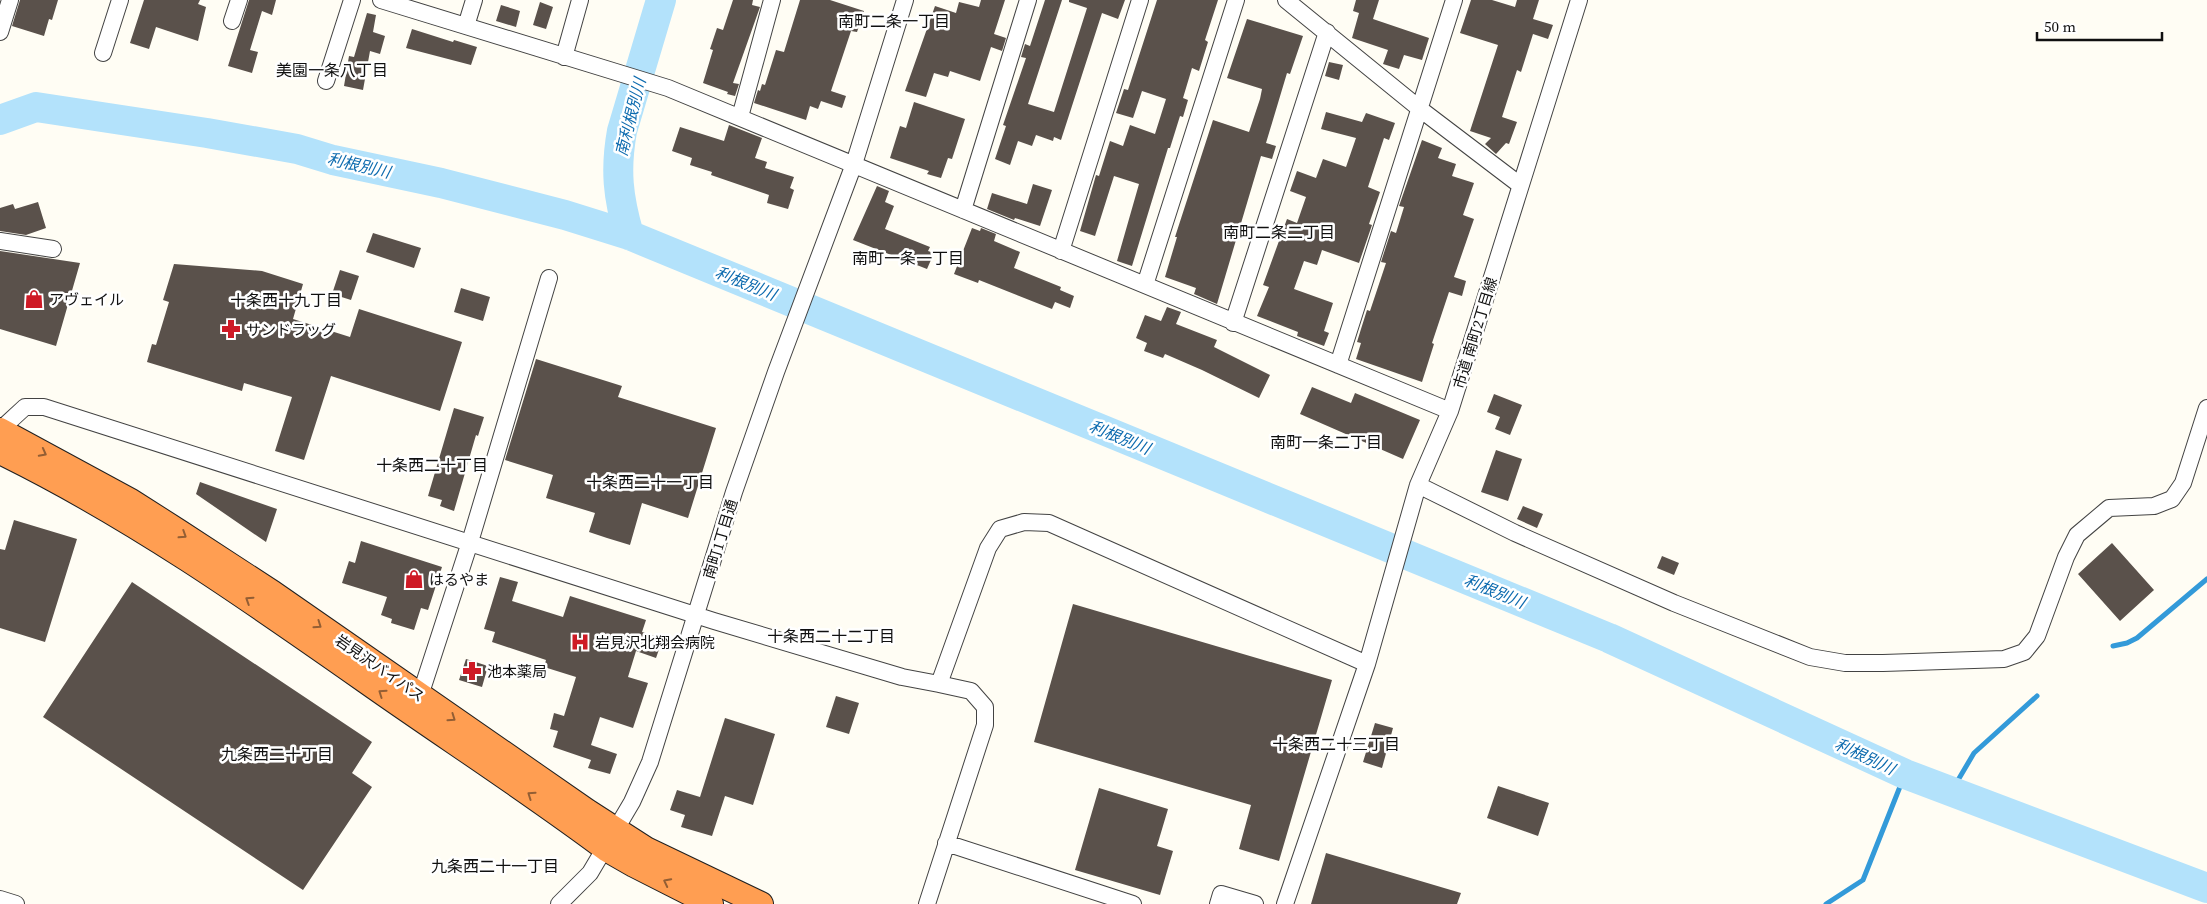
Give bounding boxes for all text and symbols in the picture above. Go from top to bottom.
district label: 南町二条一丁目 [838,10,950,32]
scale bar [2037,10,2162,42]
text: 50 m [2044,16,2076,37]
district label: 美園一条八丁目 [276,59,388,81]
water label: 南利根別川 [610,74,651,158]
water label: 利根別川 [325,147,395,183]
district label: 南町二条二丁目 [1223,221,1335,243]
district label: 南町一条一丁目 [852,247,964,269]
water label: 利根別川 [712,261,782,306]
street label: 市道 南町2丁目線 [1448,274,1502,392]
shop icon: アヴェイル [23,288,45,310]
place label: アヴェイル [49,289,124,310]
district label: 十条西十九丁目 [230,289,342,311]
pharmacy icon: サンドラッグ [220,318,242,340]
place label: サンドラッグ [246,319,336,340]
water label: 利根別川 [1086,415,1156,460]
district label: 南町一条二丁目 [1270,431,1382,453]
one-way arrow [38,447,47,457]
district label: 十条西二十丁目 [376,454,488,476]
district label: 十条西二十一丁目 [586,471,714,493]
street label: 南町1丁目通 [698,496,742,582]
one-way arrow [178,528,187,538]
shop icon: はるやま [403,568,425,590]
place label: はるやま [429,569,489,590]
water label: 利根別川 [1461,569,1531,614]
one-way arrow [245,597,255,606]
one-way arrow [313,619,322,628]
district label: 十条西二十二丁目 [767,625,895,647]
street label: 岩見沢バイパス [331,629,429,707]
hospital icon: 岩見沢北翔会病院 [569,631,591,653]
place label: 岩見沢北翔会病院 [595,632,715,653]
pharmacy icon: 池本薬局 [461,660,483,682]
place label: 池本薬局 [487,661,547,682]
one-way arrow [379,690,388,699]
one-way arrow [446,712,456,721]
district label: 十条西二十三丁目 [1272,733,1400,755]
water label: 利根別川 [1831,733,1900,780]
district label: 九条西二十丁目 [221,743,333,765]
one-way arrow [527,792,536,801]
district label: 九条西二十一丁目 [431,855,559,877]
one-way arrow [663,878,672,888]

